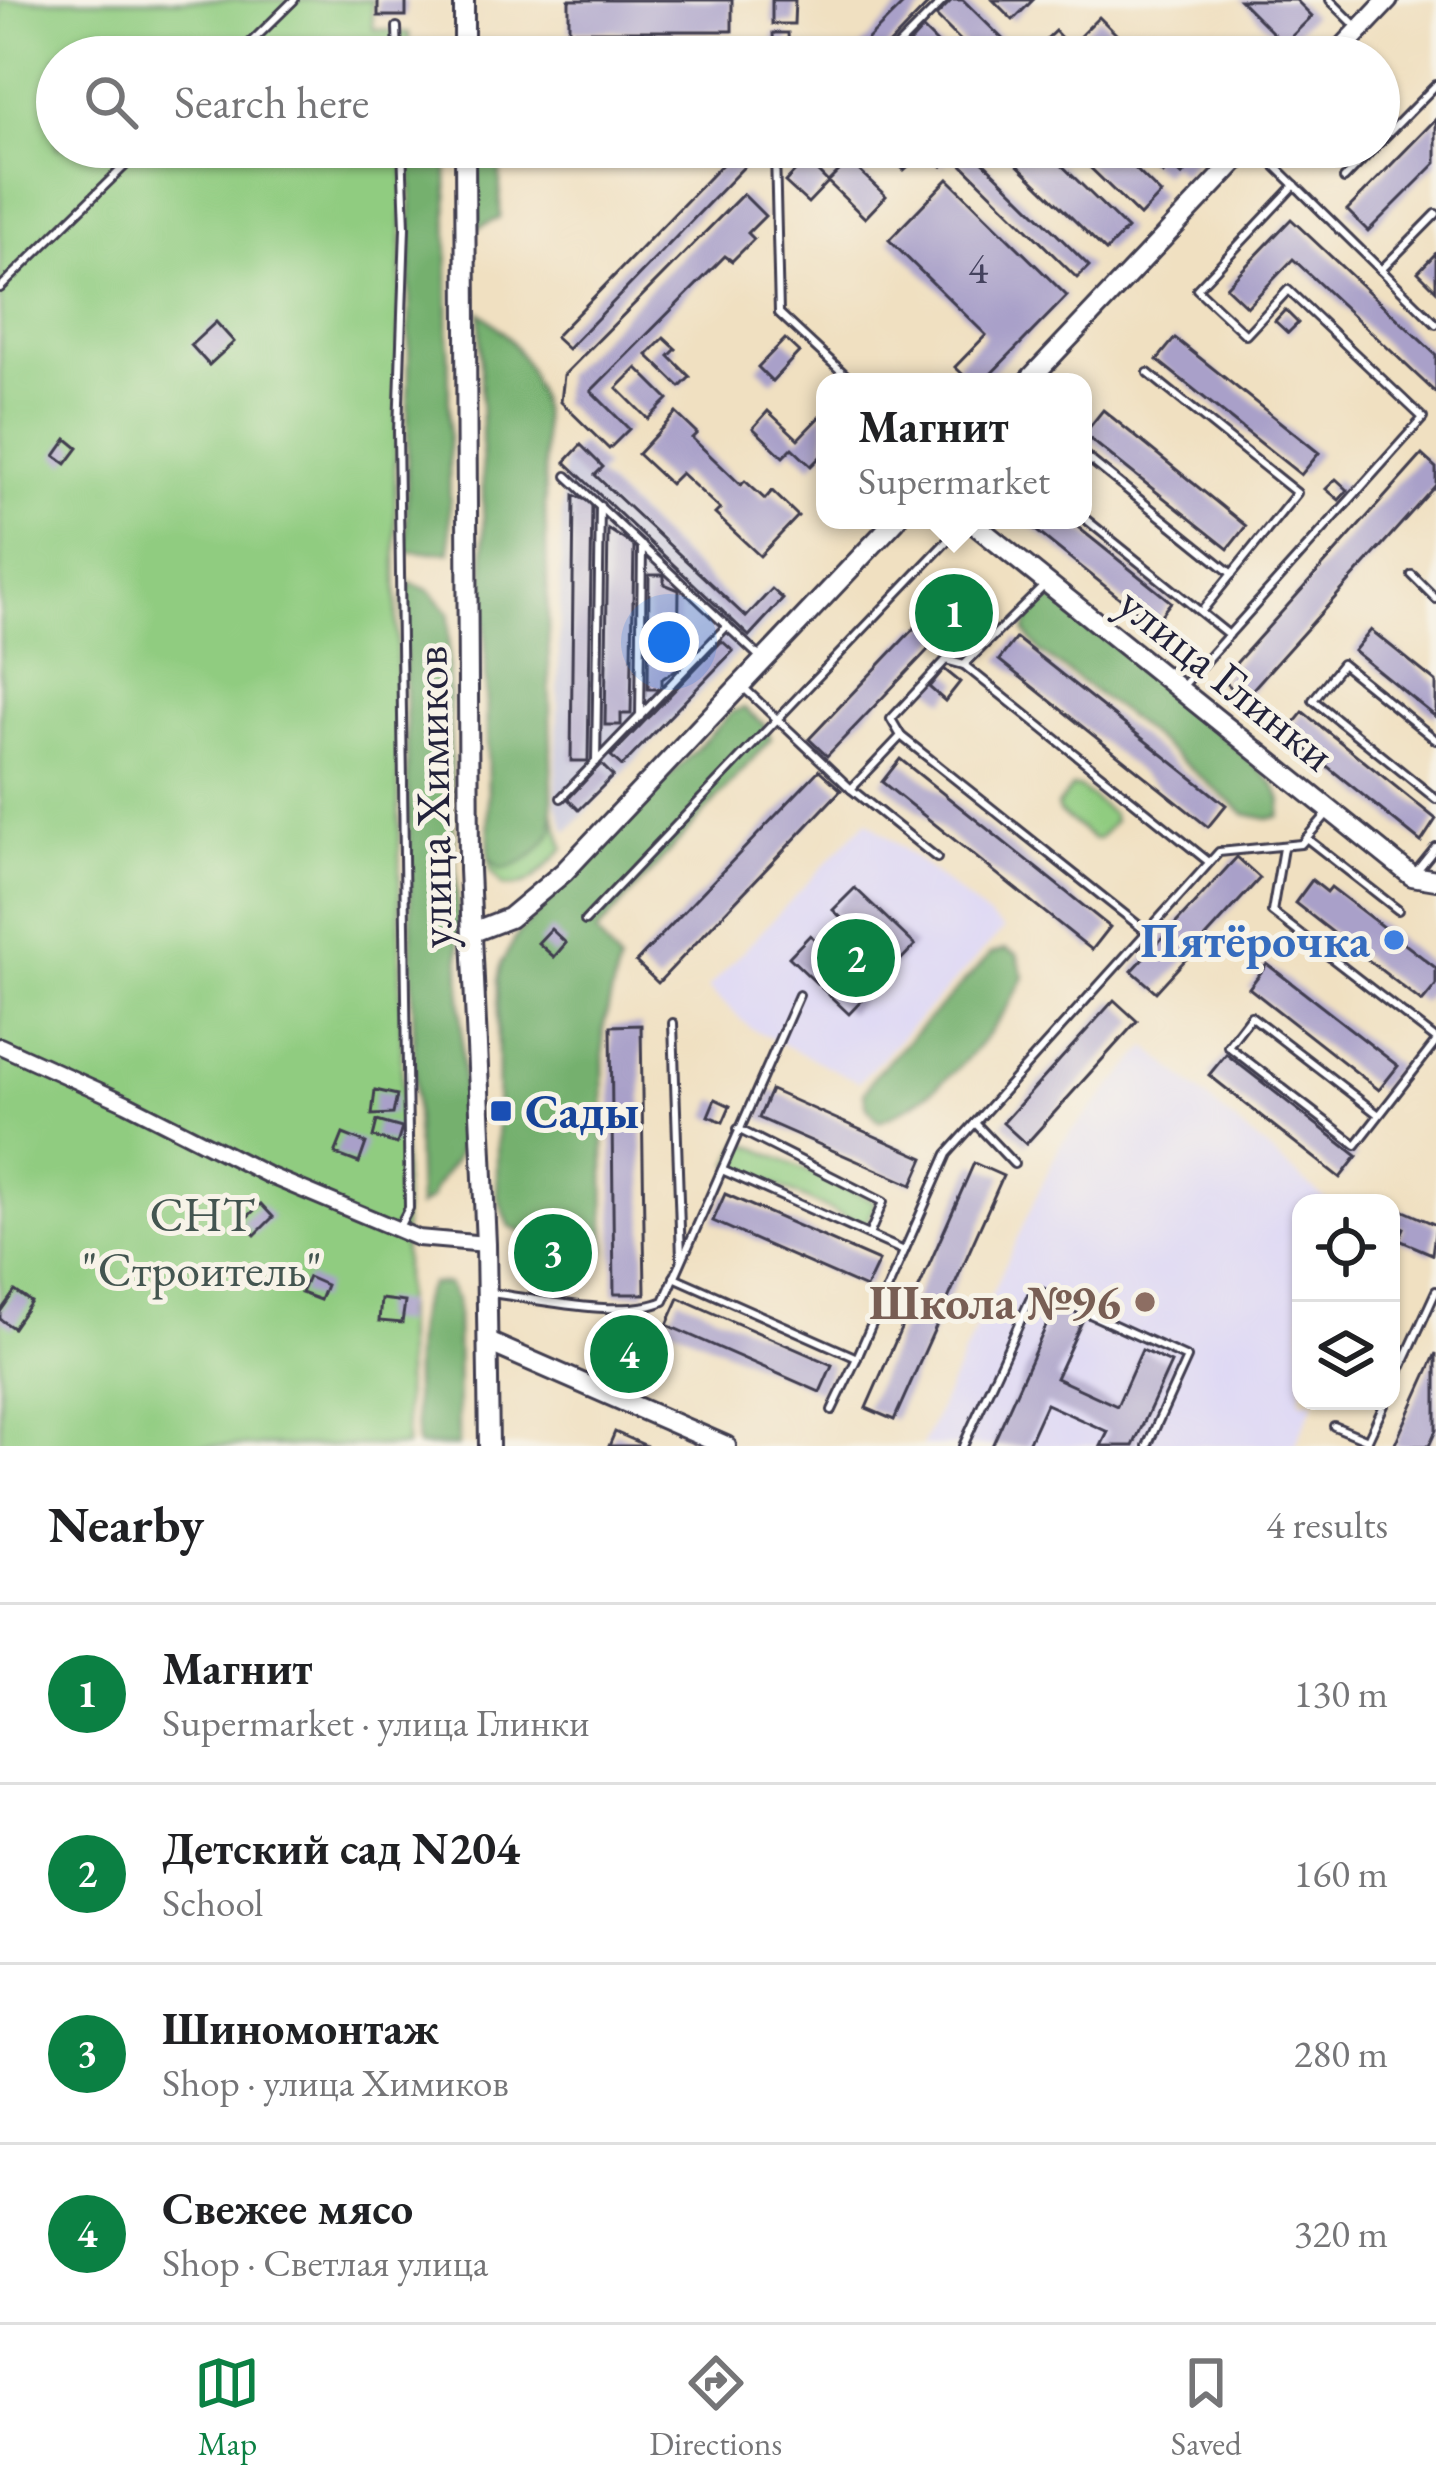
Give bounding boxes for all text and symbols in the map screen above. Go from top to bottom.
search box [36,36,1400,168]
icon: search [78,69,144,135]
text: Search here [174,73,369,131]
house number: 4 [968,241,989,296]
popup [816,373,1092,529]
text: Магнит [858,397,1009,455]
text: Supermarket [858,455,1050,506]
pin: 1 [915,568,993,658]
street label: улица Глинки [1106,572,1348,784]
your location [639,612,699,672]
street label: улица Химиков [398,645,466,949]
place label: Пятёрочка [1140,909,1371,971]
pin: 2 [817,913,895,1003]
marker: Пятёрочка [1381,927,1407,953]
place label: Сады [525,1080,639,1142]
marker: Сады [488,1098,514,1124]
park label: СНТ "Строитель" [82,1183,322,1300]
map controls [1292,1194,1400,1410]
button: locate [1292,1194,1400,1302]
pin: 3 [514,1208,592,1298]
place label: Школа №96 [869,1271,1121,1333]
marker: Школа №96 [1132,1289,1158,1315]
button: layers [1292,1302,1400,1410]
pin: 4 [590,1309,668,1399]
text: Nearby [48,1491,204,1557]
text: 4 results [1266,1499,1388,1550]
text: Магнит [162,1639,313,1697]
text: 1 [77,1668,97,1719]
text: 130 m [1294,1668,1388,1719]
text: Supermarket · улица Глинки [162,1697,590,1748]
text: Детский сад N204 [162,1819,520,1877]
text: 2 [77,1848,97,1899]
text: 160 m [1294,1848,1388,1899]
text: School [162,1877,263,1928]
text: Шиномонтаж [162,1999,439,2057]
text: 3 [77,2028,97,2079]
text: 280 m [1294,2028,1388,2079]
text: Shop · улица Химиков [162,2057,509,2108]
text: Свежее мясо [162,2179,413,2237]
text: 4 [77,2208,97,2259]
text: 320 m [1294,2208,1388,2259]
text: Shop · Светлая улица [162,2237,488,2288]
tab: Map [194,2350,260,2465]
tab: Directions [649,2350,782,2465]
tab: Saved [1171,2350,1242,2465]

